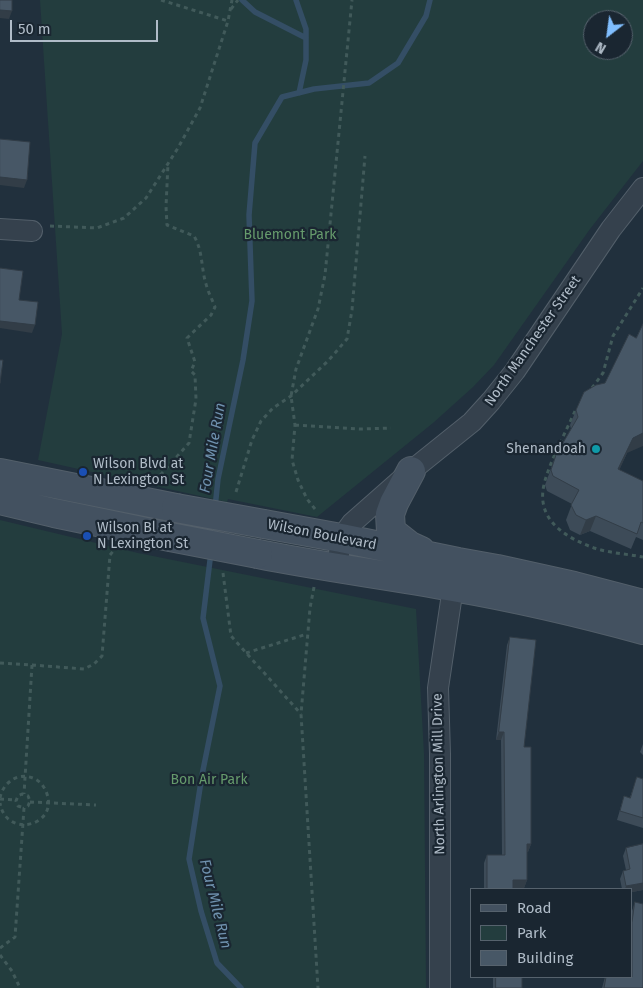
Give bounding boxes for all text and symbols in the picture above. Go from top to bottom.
scale bar [12,10,160,42]
north arrow [583,10,633,60]
text: 50 m [18,20,51,38]
text: N [592,38,609,57]
park label: Bluemont Park [243,227,337,243]
street label: North Manchester Street [482,273,584,409]
water label: Four Mile Run [196,401,230,495]
place label: Shenandoah [506,441,586,457]
marker: Shenandoah [590,443,602,455]
place label: Wilson Blvd at N Lexington St [93,456,184,488]
marker: Wilson Blvd at N Lexington St [77,466,89,478]
street label: Wilson Boulevard [266,516,378,554]
place label: Wilson Bl at N Lexington St [97,520,188,552]
marker: Wilson Bl at N Lexington St [81,530,93,542]
street label: North Arlington Mill Drive [429,693,449,855]
park label: Bon Air Park [170,772,248,788]
water label: Four Mile Run [195,857,235,951]
legend [470,888,633,978]
text: Road [517,899,552,917]
text: Park [517,924,547,942]
text: Building [517,949,573,967]

